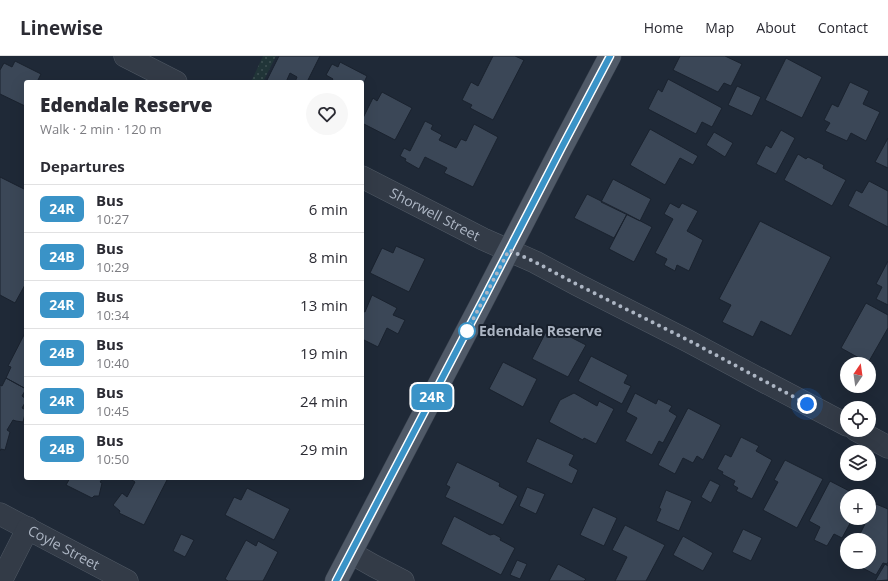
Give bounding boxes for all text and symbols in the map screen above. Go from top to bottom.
text: Linewise [20,15,103,41]
text: Home [644,18,683,37]
text: Map [705,18,734,37]
text: About [756,18,796,37]
text: Contact [818,18,868,37]
text: Edendale Reserve [40,92,212,118]
button: heart [306,93,348,135]
text: Walk · 2 min · 120 m [40,120,162,138]
text: Departures [40,156,125,176]
street label: Shorwell Street [387,183,484,245]
text: Bus [96,190,123,210]
text: 24R [49,199,75,218]
text: 6 min [309,199,348,219]
text: 10:27 [96,210,129,228]
text: Bus [96,238,123,258]
text: 24B [49,247,75,266]
text: 8 min [309,247,348,267]
text: 10:29 [96,258,129,276]
text: Bus [96,286,123,306]
text: 24R [49,295,75,314]
text: 13 min [300,295,348,315]
text: 10:34 [96,306,129,324]
place label: Edendale Reserve [479,321,602,340]
marker: Edendale Reserve [458,322,476,340]
text: Bus [96,334,123,354]
text: 24B [49,343,75,362]
text: 19 min [300,343,348,363]
text: 10:40 [96,354,129,372]
north arrow [840,357,876,393]
map controls [840,357,876,569]
text: Bus [96,382,123,402]
line badge: 24R [409,384,455,410]
text: 24R [419,387,445,406]
text: 24R [49,391,75,410]
text: 24 min [300,391,348,411]
your location [797,394,817,414]
button: locate [840,401,876,437]
text: 10:45 [96,402,129,420]
text: Bus [96,430,123,450]
text: 24B [49,439,75,458]
text: 29 min [300,439,348,459]
button: layers [840,445,876,481]
text: 10:50 [96,450,129,468]
button: + [840,489,876,525]
street label: Coyle Street [25,520,103,574]
button: − [840,533,876,569]

